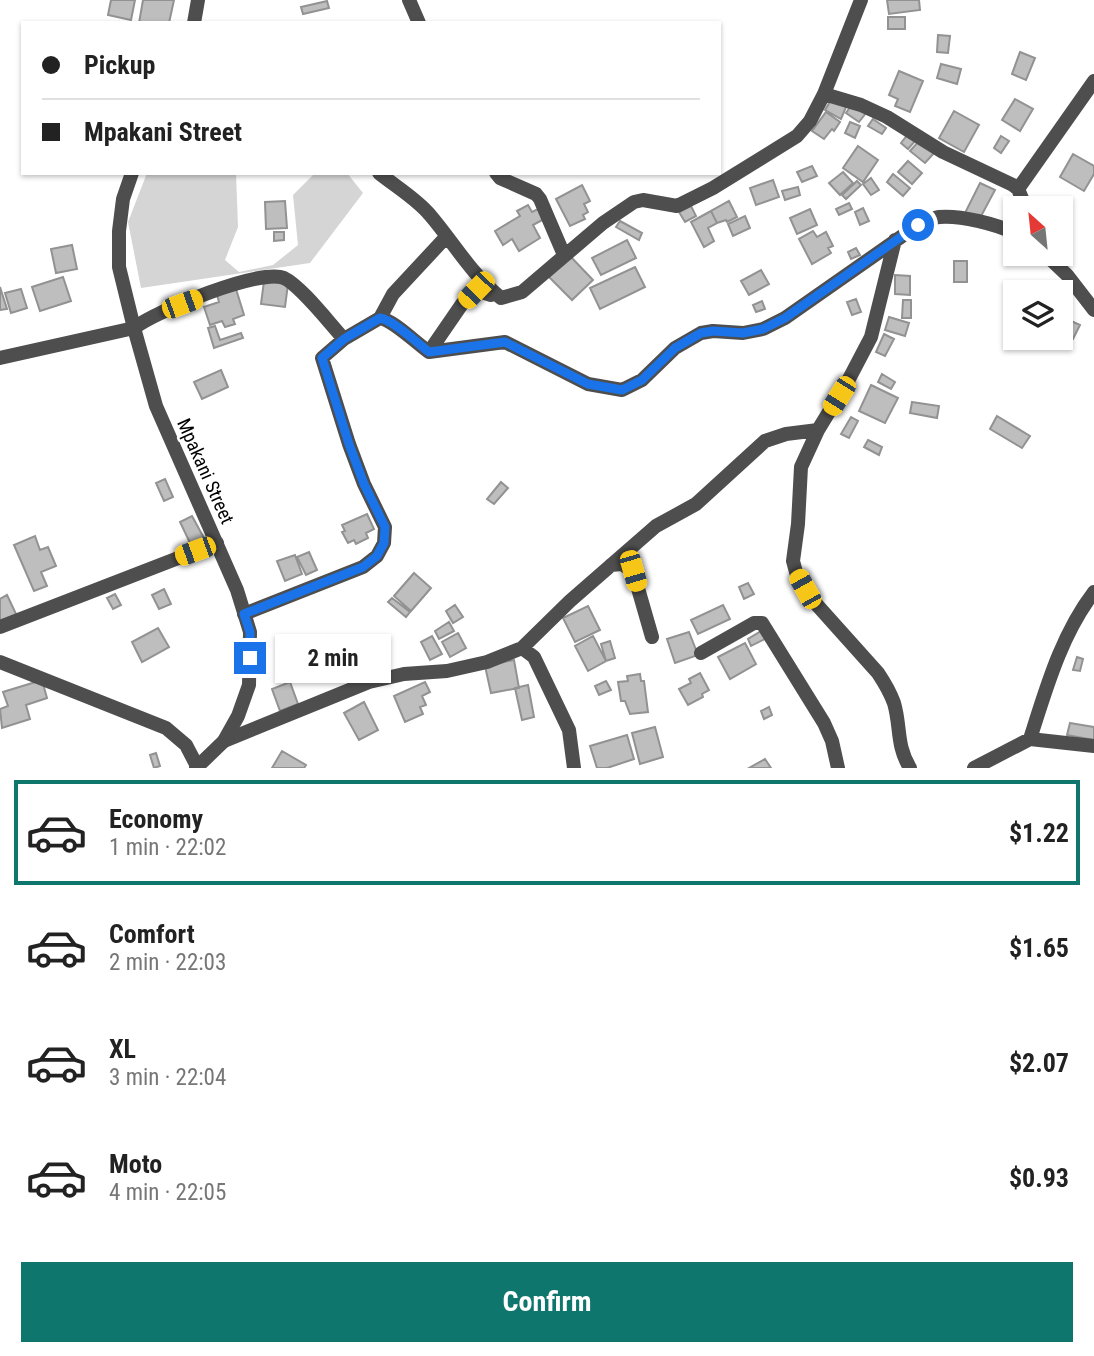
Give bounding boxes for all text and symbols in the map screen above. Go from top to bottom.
text: Pickup [84,50,155,80]
text: Mpakani Street [84,117,242,147]
north arrow [1003,196,1073,266]
map controls [1003,196,1073,350]
route start [902,209,934,241]
car [454,268,499,312]
button: layers [1003,280,1073,350]
car [159,287,206,321]
car [819,373,860,419]
street label: Mpakani Street [172,415,239,527]
car [172,534,219,568]
car [618,548,649,594]
car [786,566,825,612]
callout: 2 min [274,634,390,682]
route end [234,642,266,674]
text: 2 min [307,645,359,672]
icon: car [25,801,88,864]
text: Economy [109,804,203,834]
text: $1.22 [1009,818,1069,848]
text: 1 min · 22:02 [109,834,226,861]
icon: car [25,916,88,979]
text: Comfort [109,919,195,949]
text: $1.65 [1009,933,1069,963]
text: 2 min · 22:03 [109,949,226,976]
icon: car [25,1031,88,1094]
text: XL [109,1034,136,1064]
text: $2.07 [1009,1048,1069,1078]
text: 3 min · 22:04 [109,1064,226,1091]
icon: car [25,1146,88,1209]
text: Moto [109,1149,162,1179]
text: $0.93 [1009,1163,1069,1193]
text: 4 min · 22:05 [109,1179,226,1206]
button: Confirm [21,1262,1073,1342]

